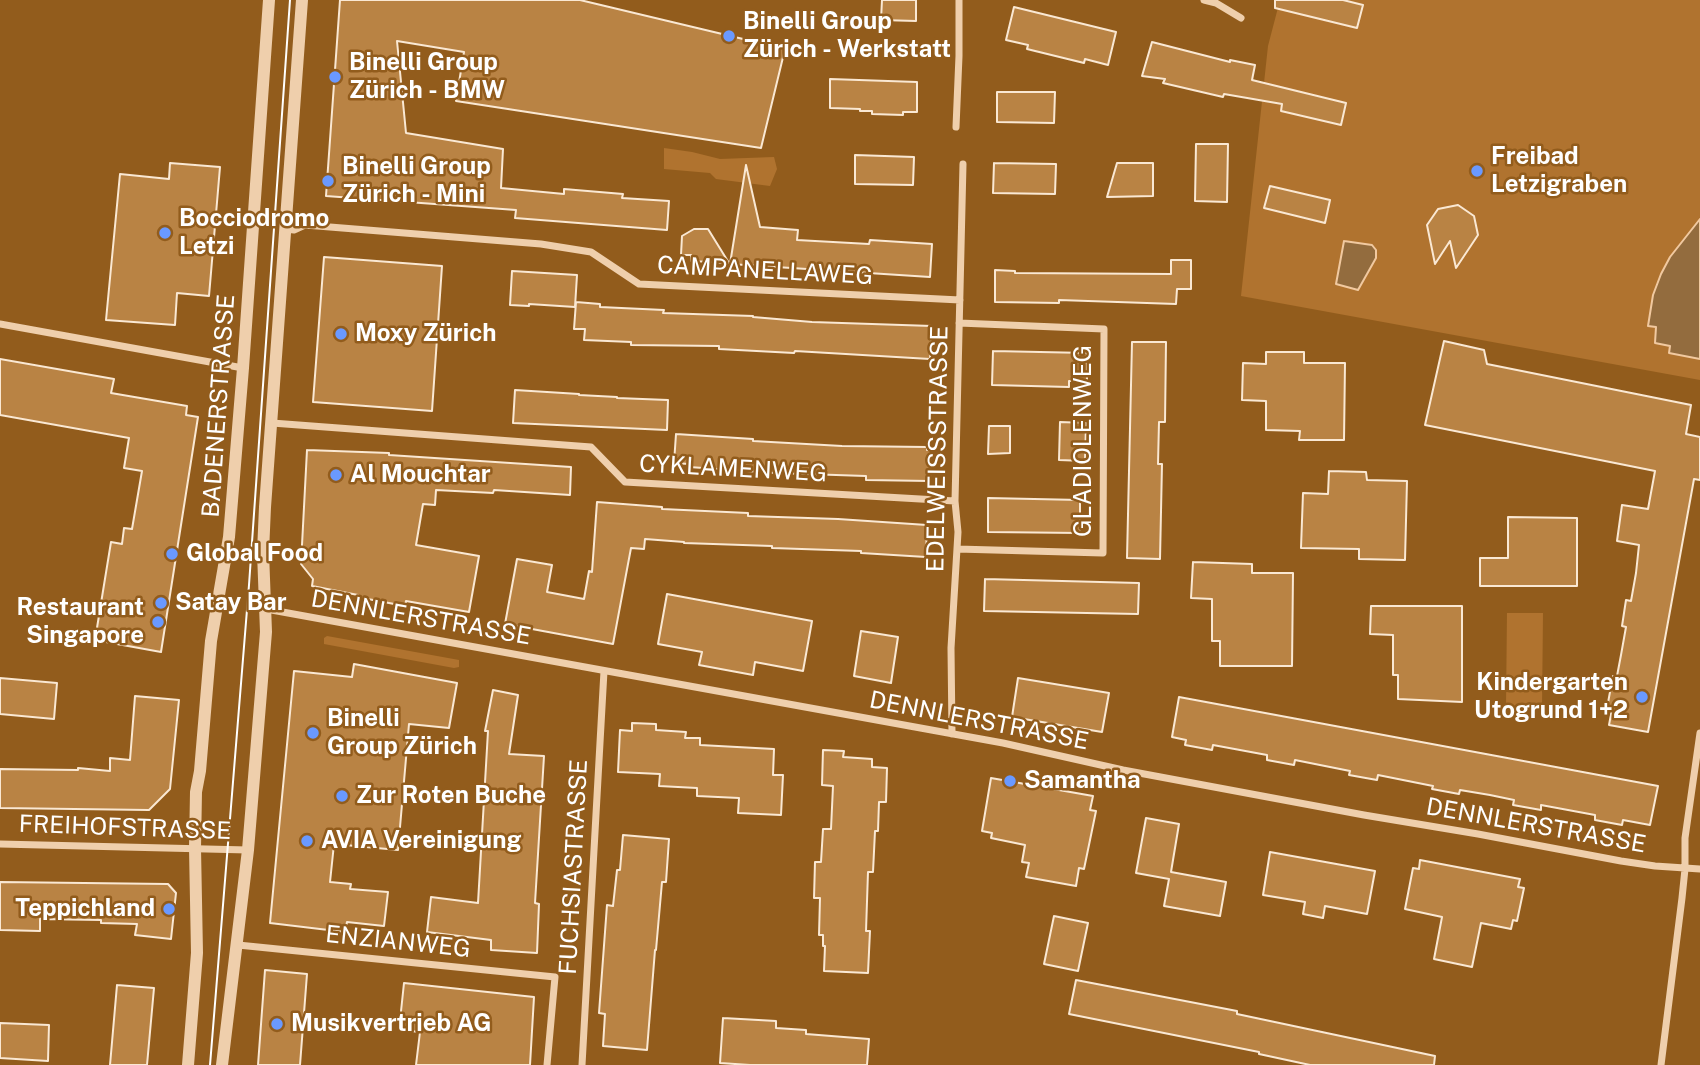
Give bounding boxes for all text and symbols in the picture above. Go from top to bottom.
place label: Binelli Group Zürich - Werkstatt [743,8,951,64]
marker: Binelli Group Zürich - Werkstatt [721,28,737,44]
place label: Binelli Group Zürich - BMW [349,49,505,105]
marker: Binelli Group Zürich - BMW [327,69,343,85]
place label: Freibad Letzigraben [1491,143,1627,199]
place label: Binelli Group Zürich - Mini [342,153,491,209]
marker: Freibad Letzigraben [1469,163,1485,179]
marker: Binelli Group Zürich - Mini [320,173,336,189]
place label: Bocciodromo Letzi [179,205,329,261]
marker: Bocciodromo Letzi [157,225,173,241]
street label: CAMPANELLAWEG [656,251,874,291]
street label: BADENERSTRASSE [197,293,241,519]
place label: Moxy Zürich [355,320,496,348]
marker: Moxy Zürich [333,326,349,342]
street label: EDELWEISSSTRASSE [921,326,955,572]
street label: GLADIOLENWEG [1070,345,1098,537]
street label: CYKLAMENWEG [638,450,828,488]
place label: Al Mouchtar [350,461,491,489]
marker: Al Mouchtar [328,467,344,483]
place label: Global Food [186,540,323,568]
marker: Global Food [164,546,180,562]
street label: DENNLERSTRASSE [309,584,533,652]
place label: Satay Bar [175,589,287,617]
place label: Restaurant Singapore [16,594,144,650]
marker: Satay Bar [153,595,169,611]
marker: Restaurant Singapore [150,614,166,630]
place label: Kindergarten Utogrund 1+2 [1474,669,1628,725]
street label: DENNLERSTRASSE [867,686,1091,756]
marker: Kindergarten Utogrund 1+2 [1634,689,1650,705]
place label: Binelli Group Zürich [327,705,477,761]
marker: Binelli Group Zürich [305,725,321,741]
street label: FUCHSIASTRASSE [554,759,594,975]
place label: Samantha [1024,767,1141,795]
marker: Samantha [1002,773,1018,789]
place label: Zur Roten Buche [356,782,546,810]
marker: Zur Roten Buche [334,788,350,804]
street label: DENNLERSTRASSE [1424,792,1648,860]
street label: FREIHOFSTRASSE [18,810,232,846]
place label: AVIA Vereinigung [321,827,522,855]
marker: AVIA Vereinigung [299,833,315,849]
place label: Teppichland [15,895,155,923]
marker: Teppichland [161,901,177,917]
street label: ENZIANWEG [324,920,472,964]
place label: Musikvertrieb AG [291,1010,491,1038]
marker: Musikvertrieb AG [269,1016,285,1032]

